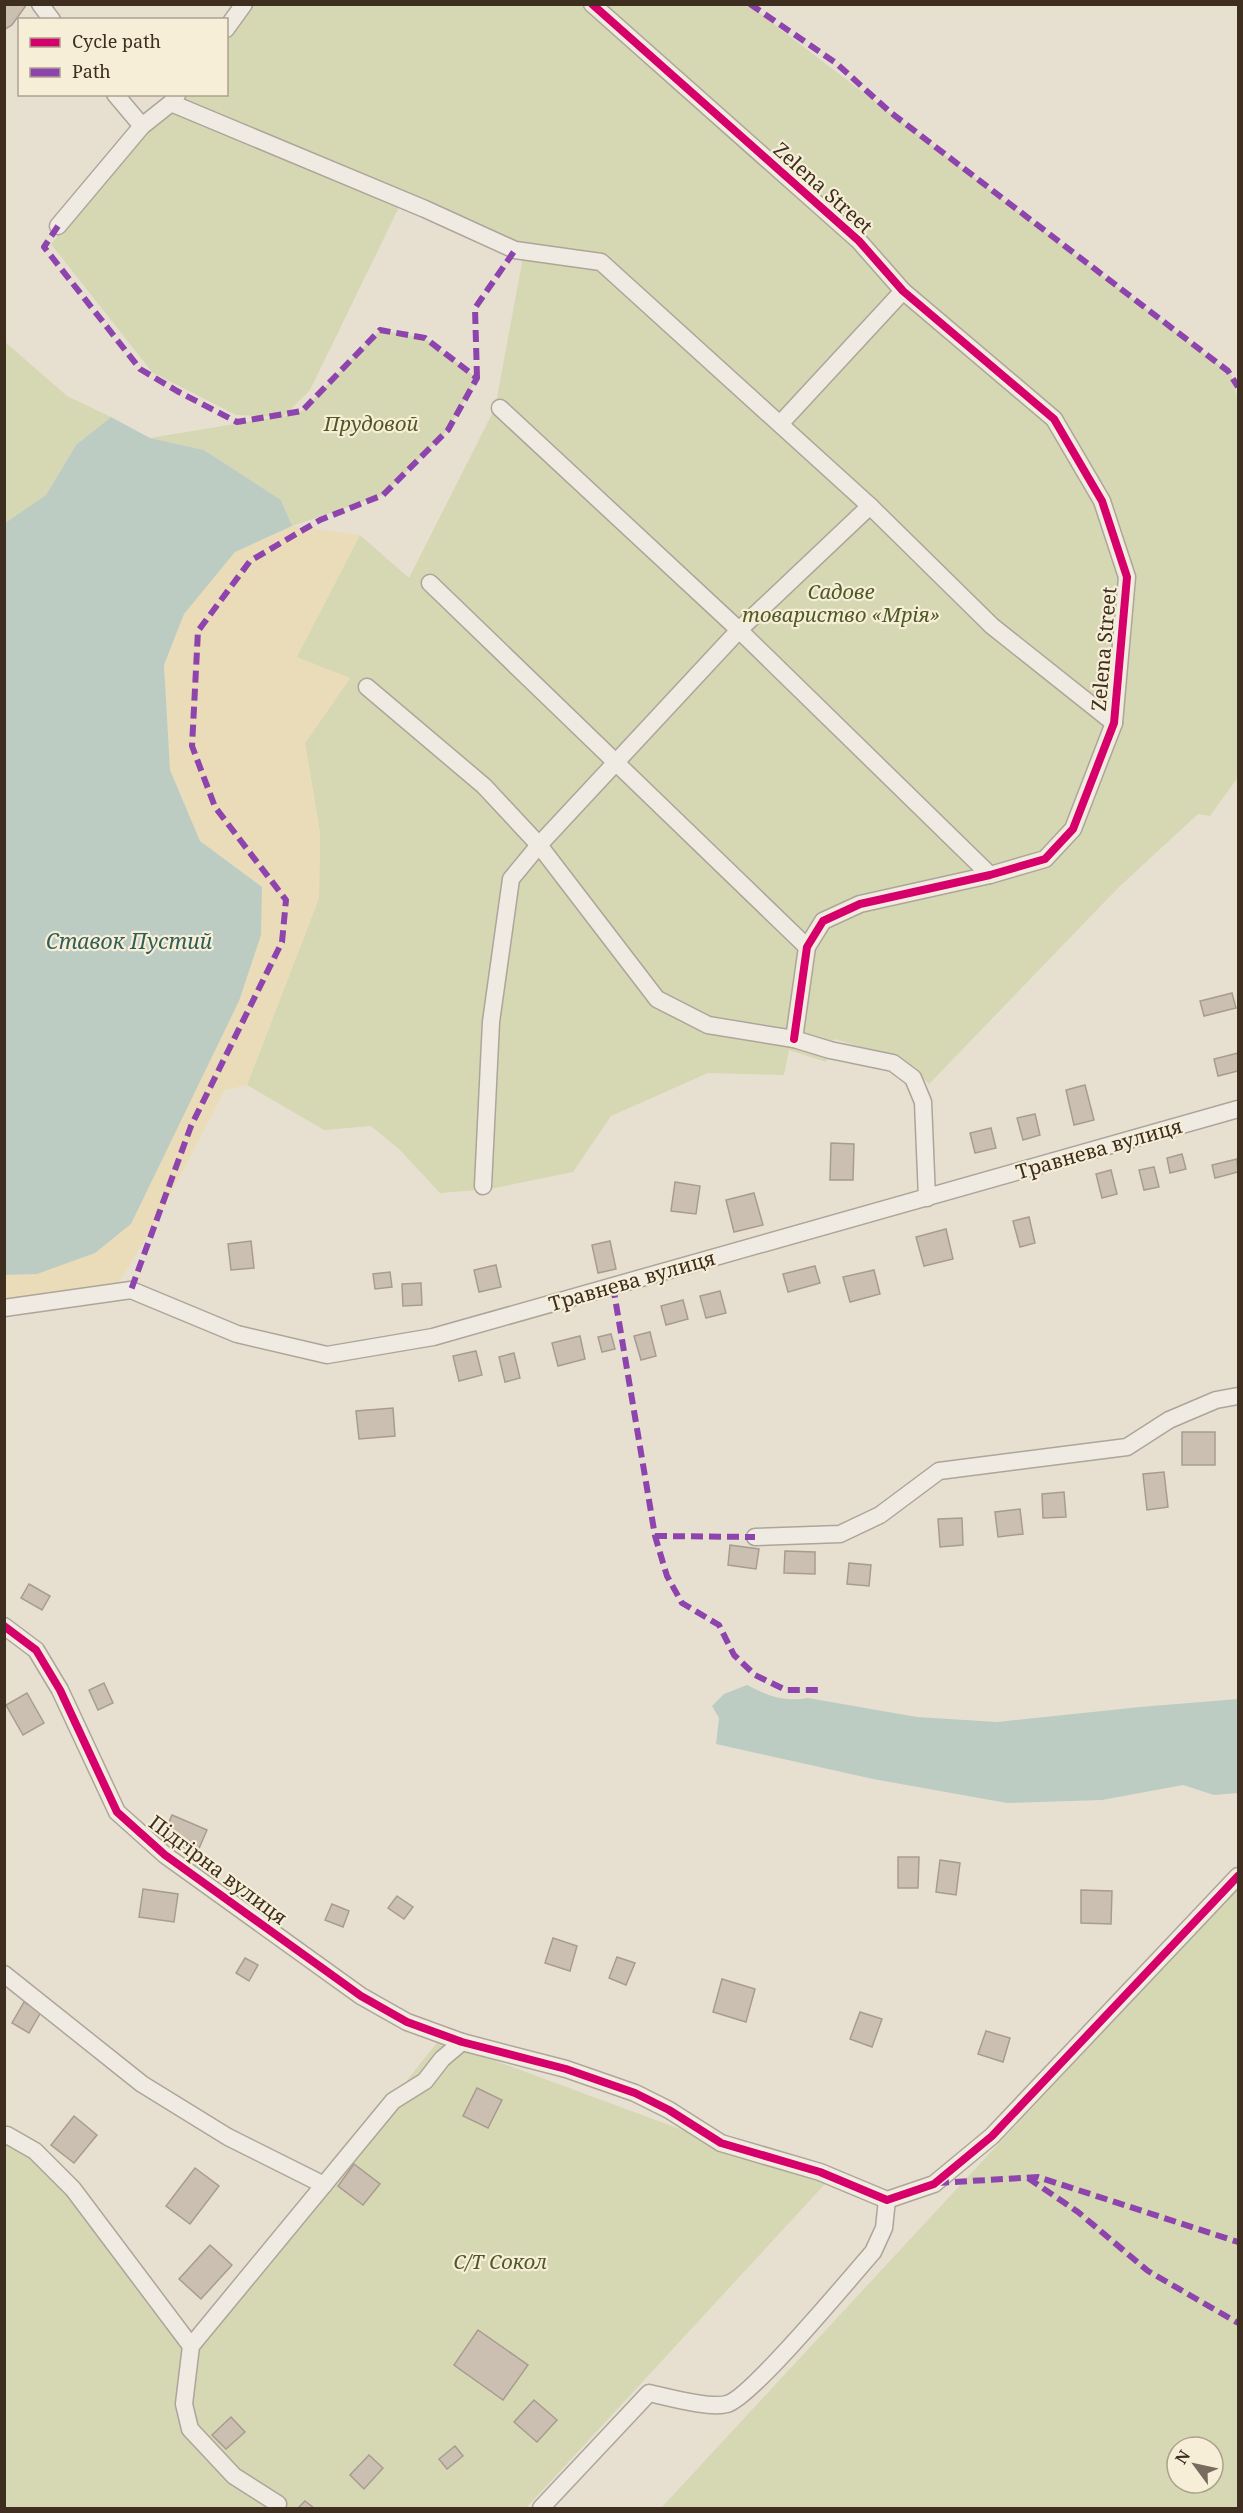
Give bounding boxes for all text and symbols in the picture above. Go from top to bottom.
legend [18,18,228,96]
text: Cycle path [72,29,161,53]
text: Path [72,59,111,83]
street label: Zelena Street [768,136,879,239]
park label: Прудовой [323,410,418,437]
park label: Садове товариство «Мрія» [742,578,940,628]
street label: Zelena Street [1085,586,1122,712]
water label: Ставок Пустий [46,927,213,955]
street label: Травнева вулиця [1012,1112,1185,1185]
street label: Травнева вулиця [545,1244,718,1317]
street label: Підгірна вулиця [144,1809,293,1931]
park label: С/Т Сокол [453,2248,547,2275]
north arrow [1165,2435,1225,2495]
text: N [1170,2445,1195,2468]

